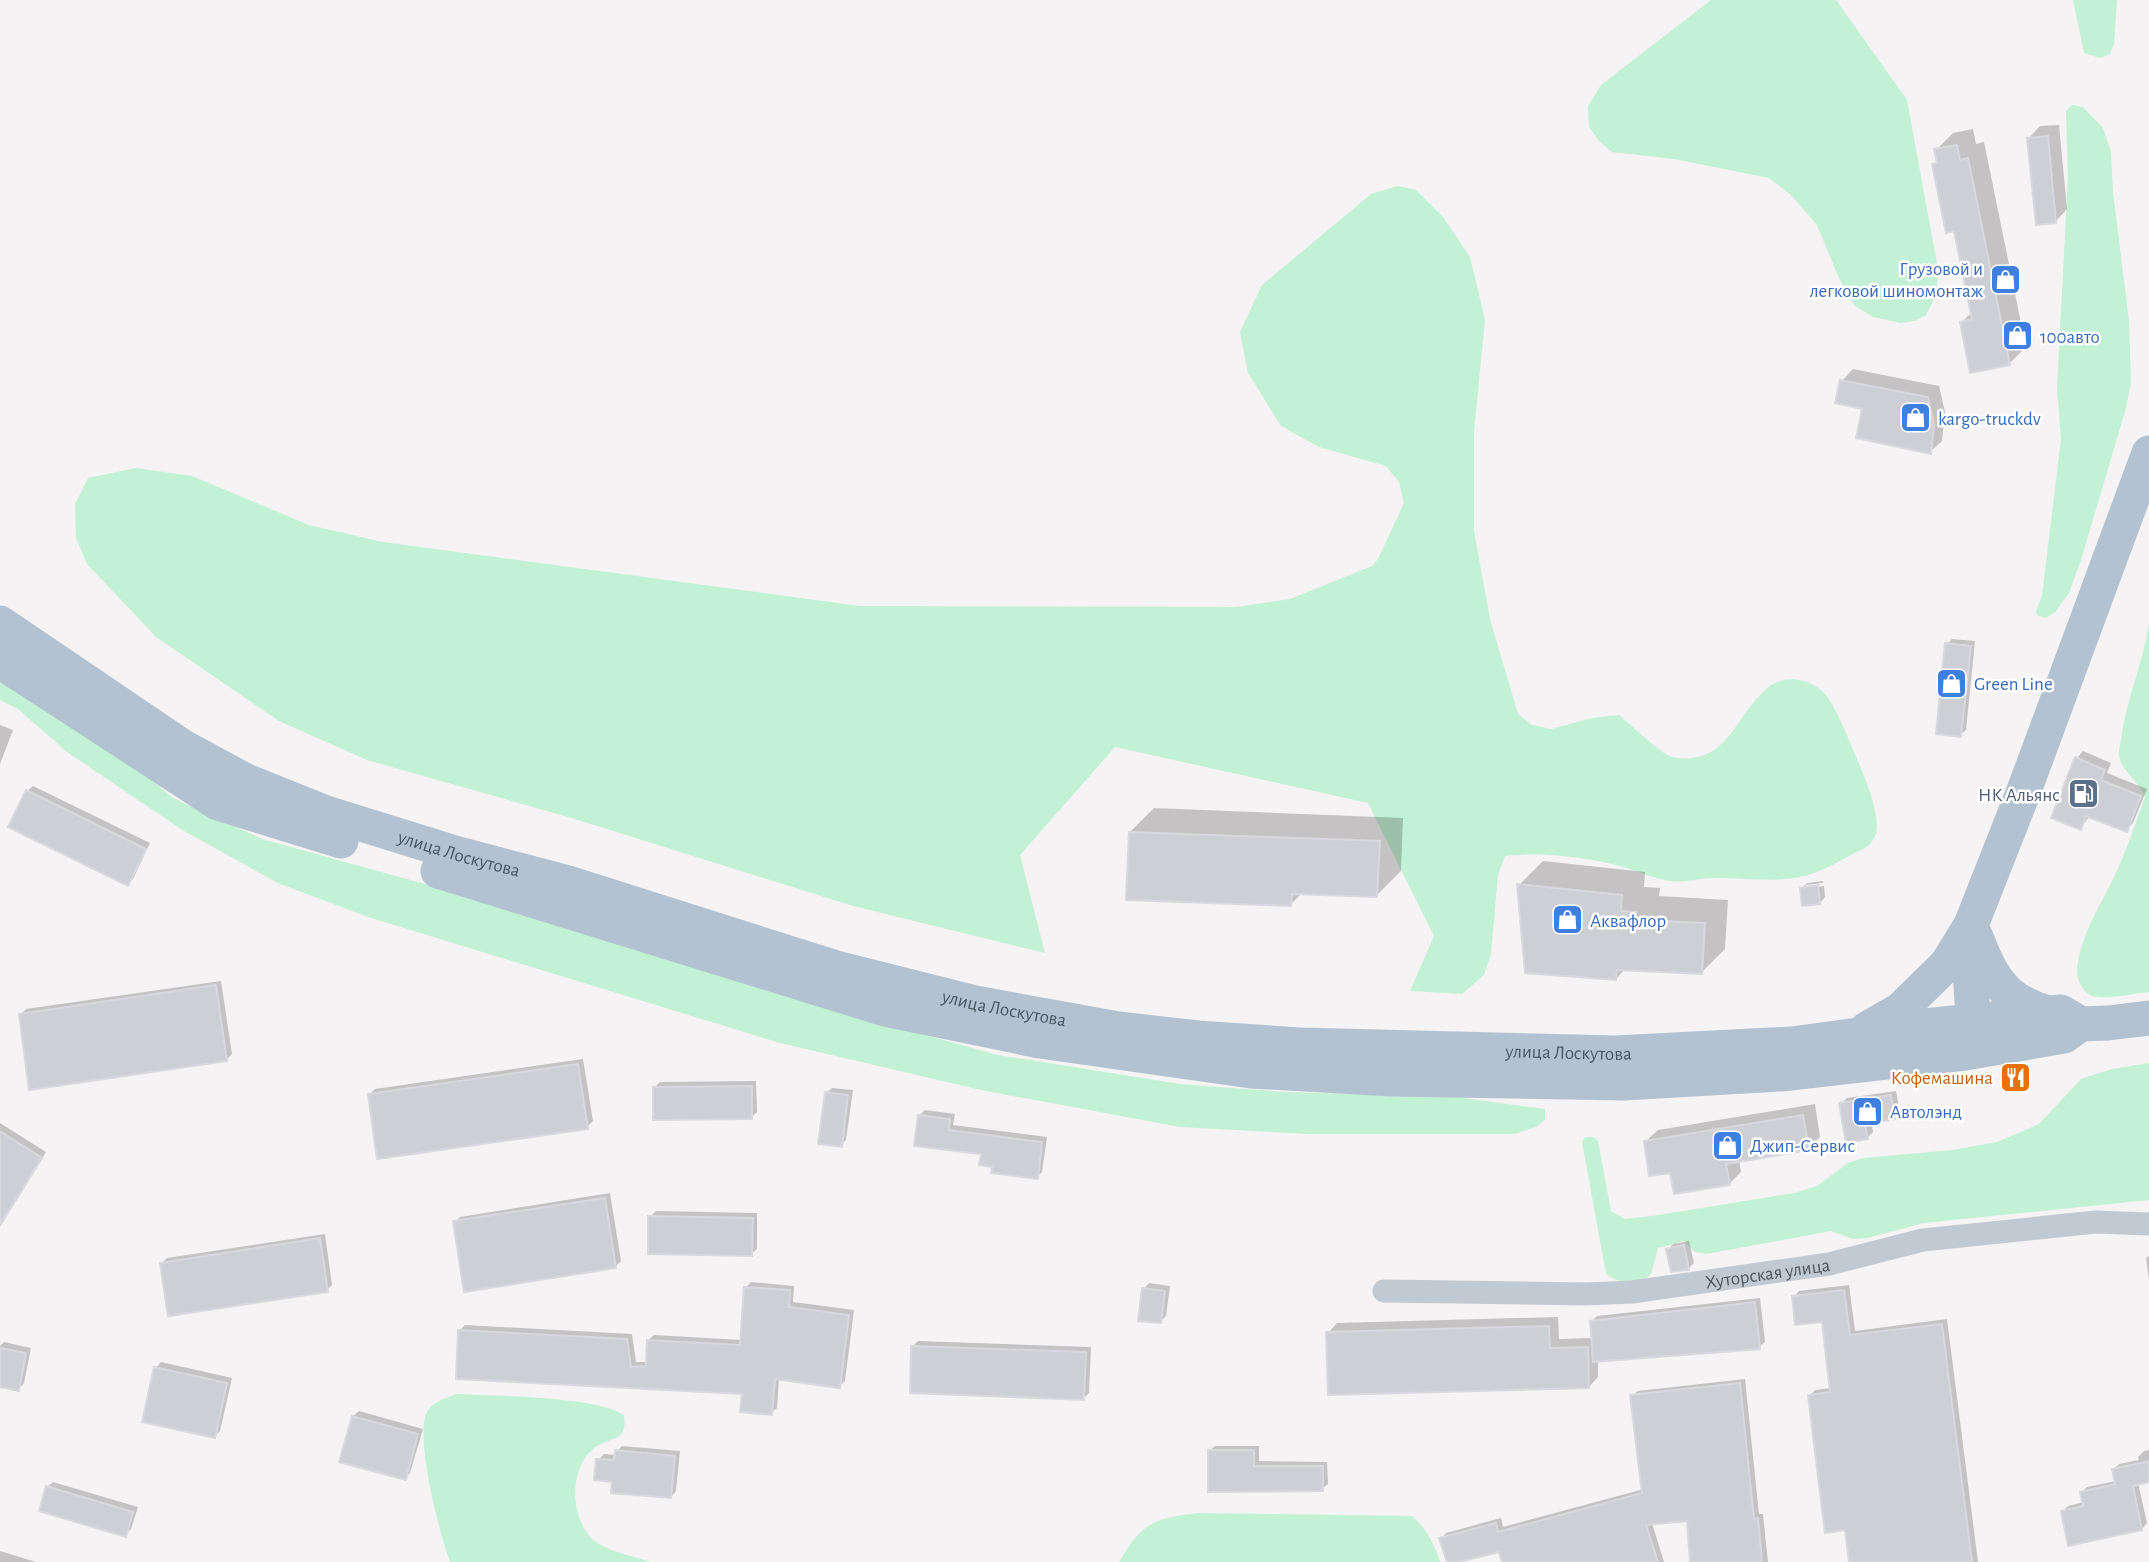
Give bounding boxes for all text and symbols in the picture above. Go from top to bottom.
place label: Грузовой и легковой шиномонтаж [1810,260,1984,301]
shop icon: Грузовой и легковой шиномонтаж [1989,262,2023,296]
shop icon: 100авто [2000,319,2034,353]
place label: 100авто [2040,328,2100,347]
shop icon: kargo-truckdv [1898,401,1932,435]
place label: kargo-truckdv [1938,410,2041,429]
shop icon: Green Line [1934,666,1968,700]
place label: Green Line [1974,675,2053,694]
fuel station icon: НК Альянс [2066,777,2100,811]
place label: НК Альянс [1978,786,2060,805]
street label: улица Лоскутова [394,828,522,881]
shop icon: Аквафлор [1550,903,1584,937]
place label: Аквафлор [1590,912,1666,931]
street label: улица Лоскутова [939,987,1068,1030]
street label: улица Лоскутова [1504,1042,1632,1064]
restaurant icon: Кофемашина [1999,1060,2033,1094]
place label: Кофемашина [1891,1069,1993,1088]
shop icon: Автолэнд [1850,1094,1884,1128]
place label: Автолэнд [1890,1103,1962,1122]
shop icon: Джип-Сервис [1710,1128,1744,1162]
place label: Джип-Сервис [1750,1137,1855,1156]
street label: Хуторская улица [1704,1256,1832,1292]

